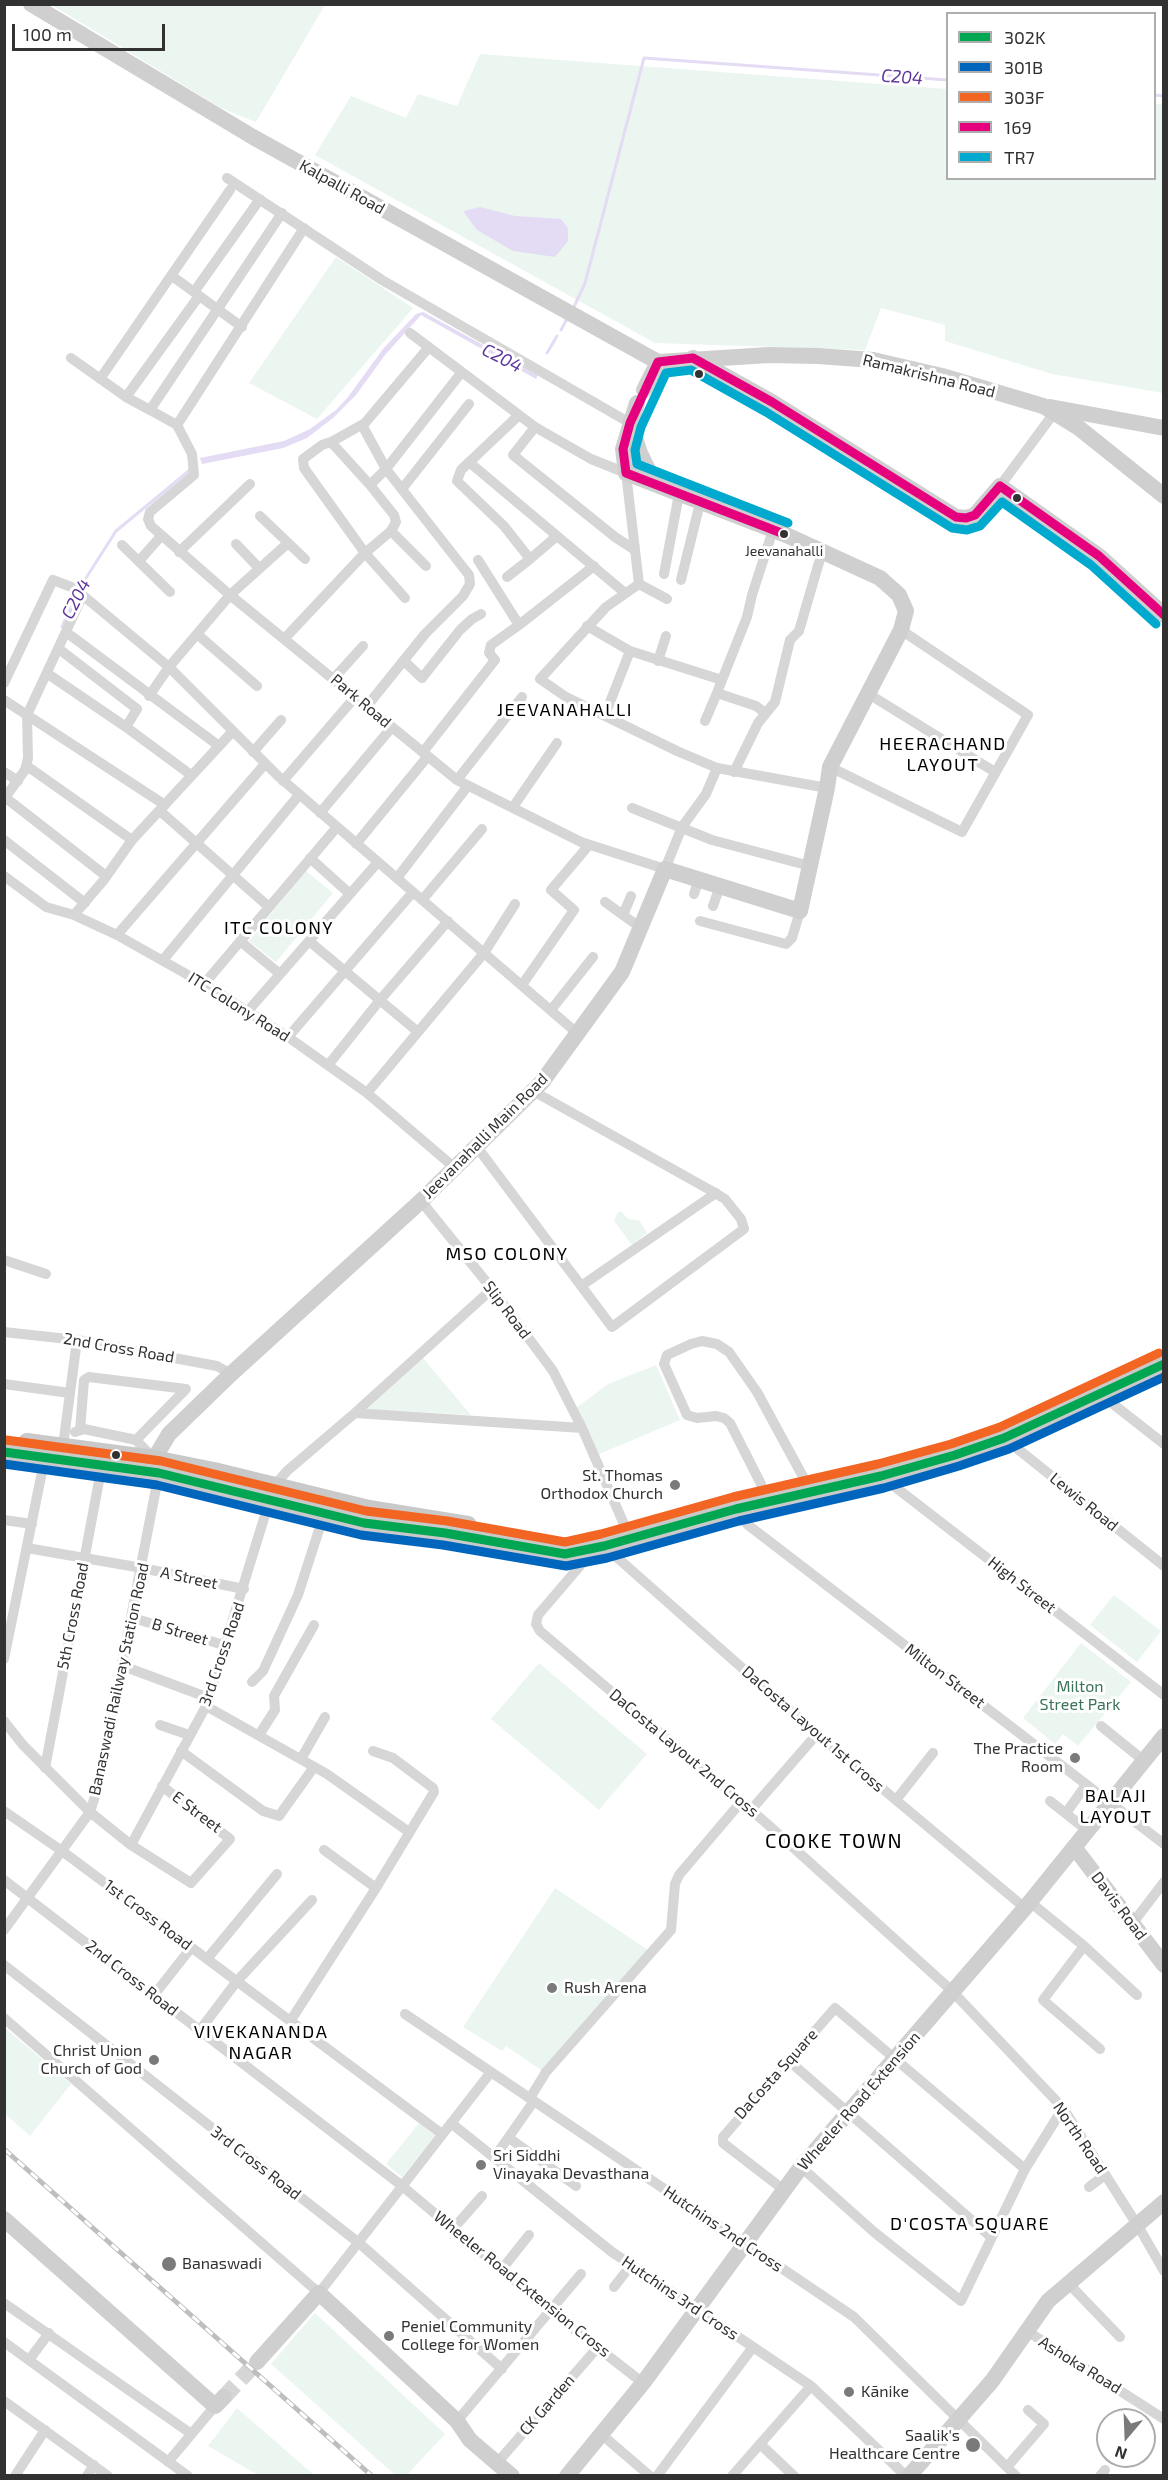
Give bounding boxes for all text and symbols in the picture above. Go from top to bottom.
scale bar [15,12,168,50]
legend [946,12,1156,180]
text: 100 m [23,23,72,45]
text: 302K [1004,26,1046,48]
text: 301B [1004,56,1043,78]
water label: C204 [880,65,924,89]
text: 303F [1004,86,1045,108]
text: 169 [1004,116,1032,138]
text: TR7 [1004,146,1035,168]
street label: Kalpalli Road [296,156,388,218]
water label: C204 [478,339,526,377]
street label: Ramakrishna Road [861,350,997,402]
unlabelled marker [693,368,705,380]
unlabelled marker [1011,492,1023,504]
marker: Jeevanahalli [778,528,790,540]
place label: Jeevanahalli [745,543,823,559]
water label: C204 [57,575,95,623]
street label: Park Road [327,670,395,732]
district label: JEEVANAHALLI [497,699,633,721]
district label: HEERACHAND LAYOUT [879,733,1007,776]
district label: ITC COLONY [224,917,334,939]
street label: ITC Colony Road [185,968,293,1046]
street label: Jeevanahalli Main Road [418,1069,552,1203]
district label: MSO COLONY [446,1243,568,1265]
street label: Slip Road [479,1277,535,1343]
street label: 2nd Cross Road [62,1329,176,1367]
unlabelled marker [110,1449,122,1461]
place label: St. Thomas Orthodox Church [540,1466,663,1504]
street label: Lewis Road [1046,1469,1122,1535]
marker: St. Thomas Orthodox Church [668,1478,682,1492]
street label: High Street [984,1553,1060,1617]
street label: 5th Cross Road [53,1561,93,1671]
street label: Banaswadi Railway Station Road [85,1561,153,1797]
street label: A Street [159,1563,219,1593]
street label: 3rd Cross Road [195,1599,249,1709]
street label: B Street [149,1614,211,1650]
street label: Milton Street [901,1640,989,1712]
street label: DaCosta Layout 1st Cross [738,1662,888,1796]
park label: Milton Street Park [1040,1677,1120,1715]
street label: DaCosta Layout 2nd Cross [605,1685,763,1821]
place label: The Practice Room [973,1739,1063,1777]
marker: The Practice Room [1068,1751,1082,1765]
district label: BALAJI LAYOUT [1080,1785,1152,1828]
street label: E Street [168,1787,226,1837]
district label: COOKE TOWN [765,1829,903,1853]
street label: Davis Road [1087,1868,1151,1944]
street label: 1st Cross Road [100,1876,196,1954]
street label: 2nd Cross Road [82,1936,182,2020]
place label: Rush Arena [564,1978,647,1998]
marker: Rush Arena [545,1981,559,1995]
district label: VIVEKANANDA NAGAR [194,2021,328,2064]
street label: DaCosta Square [730,2025,822,2123]
street label: Wheeler Road Extension [794,2028,924,2174]
place label: Christ Union Church of God [41,2041,142,2079]
marker: Christ Union Church of God [147,2053,161,2067]
street label: North Road [1049,2098,1111,2178]
street label: 3rd Cross Road [207,2122,305,2204]
place label: Sri Siddhi Vinayaka Devasthana [493,2146,649,2184]
marker: Sri Siddhi Vinayaka Devasthana [474,2158,488,2172]
street label: Hutchins 2nd Cross [660,2182,786,2276]
street label: Wheeler Road Extension Cross [430,2207,614,2361]
district label: D'COSTA SQUARE [890,2213,1050,2235]
street label: Hutchins 3rd Cross [618,2252,742,2344]
place label: Banaswadi [182,2254,262,2274]
marker: Banaswadi [160,2255,178,2273]
place label: Peniel Community College for Women [401,2317,539,2355]
marker: Peniel Community College for Women [382,2329,396,2343]
street label: Ashoka Road [1035,2332,1125,2398]
street label: CK Garden [515,2371,579,2439]
place label: Kānike [861,2382,909,2402]
marker: Kānike [842,2385,856,2399]
north arrow [1096,2408,1156,2468]
place label: Saalik's Healthcare Centre [829,2426,960,2464]
marker: Saalik's Healthcare Centre [964,2436,982,2454]
text: N [1112,2443,1129,2464]

